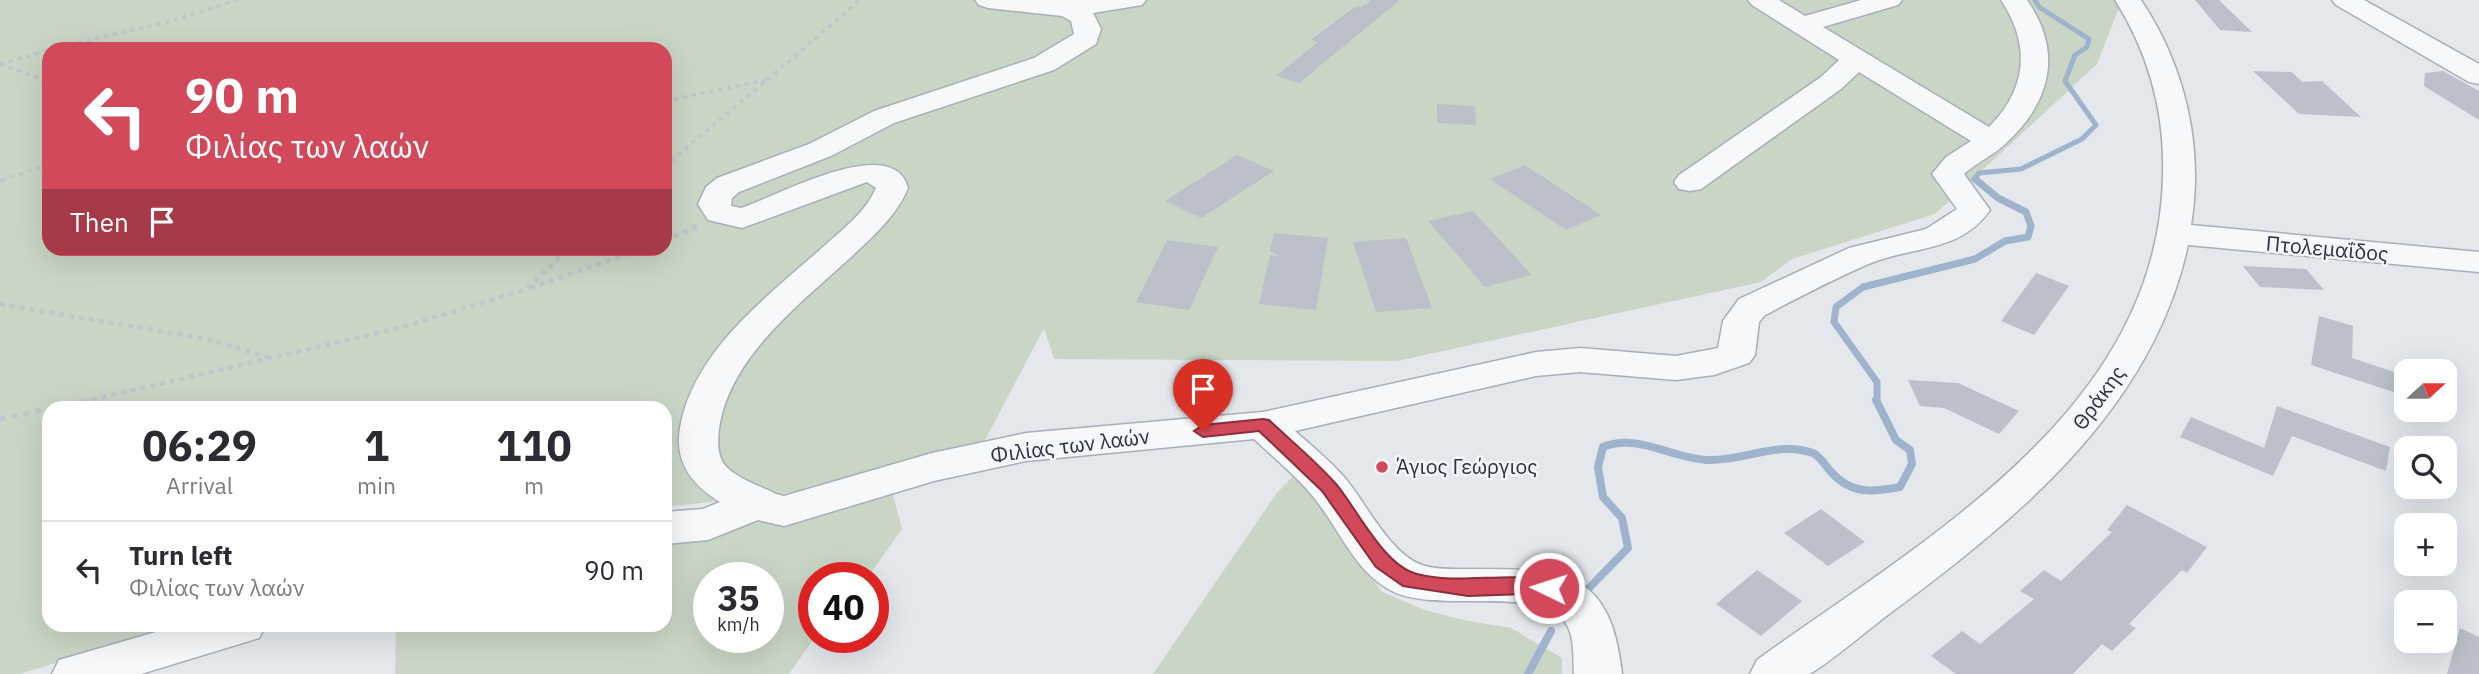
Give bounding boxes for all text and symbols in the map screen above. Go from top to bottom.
text: 90 m [185,63,299,126]
icon: left [70,70,161,161]
text: Φιλίας των λαών [185,125,429,167]
icon: arrive [143,203,181,241]
text: Then [70,205,129,239]
street label: Πτολεμαΐδος [2265,229,2389,267]
pin [1173,359,1233,431]
north arrow [2394,359,2457,422]
map controls [2394,359,2457,653]
street label: Θράκης [2065,360,2131,435]
icon: arrive [1184,370,1222,408]
text: 06:29 [142,418,257,473]
text: 1 [364,418,389,473]
text: 110 [496,418,572,473]
street label: Φιλίας των λαών [989,421,1151,469]
button: search [2394,436,2457,499]
place label: Άγιος Γεώργιος [1396,452,1537,480]
marker: Άγιος Γεώργιος [1374,459,1390,475]
text: Arrival [166,470,233,500]
text: min [357,470,396,500]
text: m [524,470,544,500]
button: + [2394,513,2457,576]
text: Turn left [129,538,232,572]
icon: left [70,551,108,589]
position arrow [1512,551,1586,625]
text: 90 m [584,553,644,587]
speed limit sign: 40 [798,562,889,653]
text: Φιλίας των λαών [129,572,304,602]
text: 35 [717,575,760,621]
button: − [2394,590,2457,653]
text: km/h [717,613,760,636]

